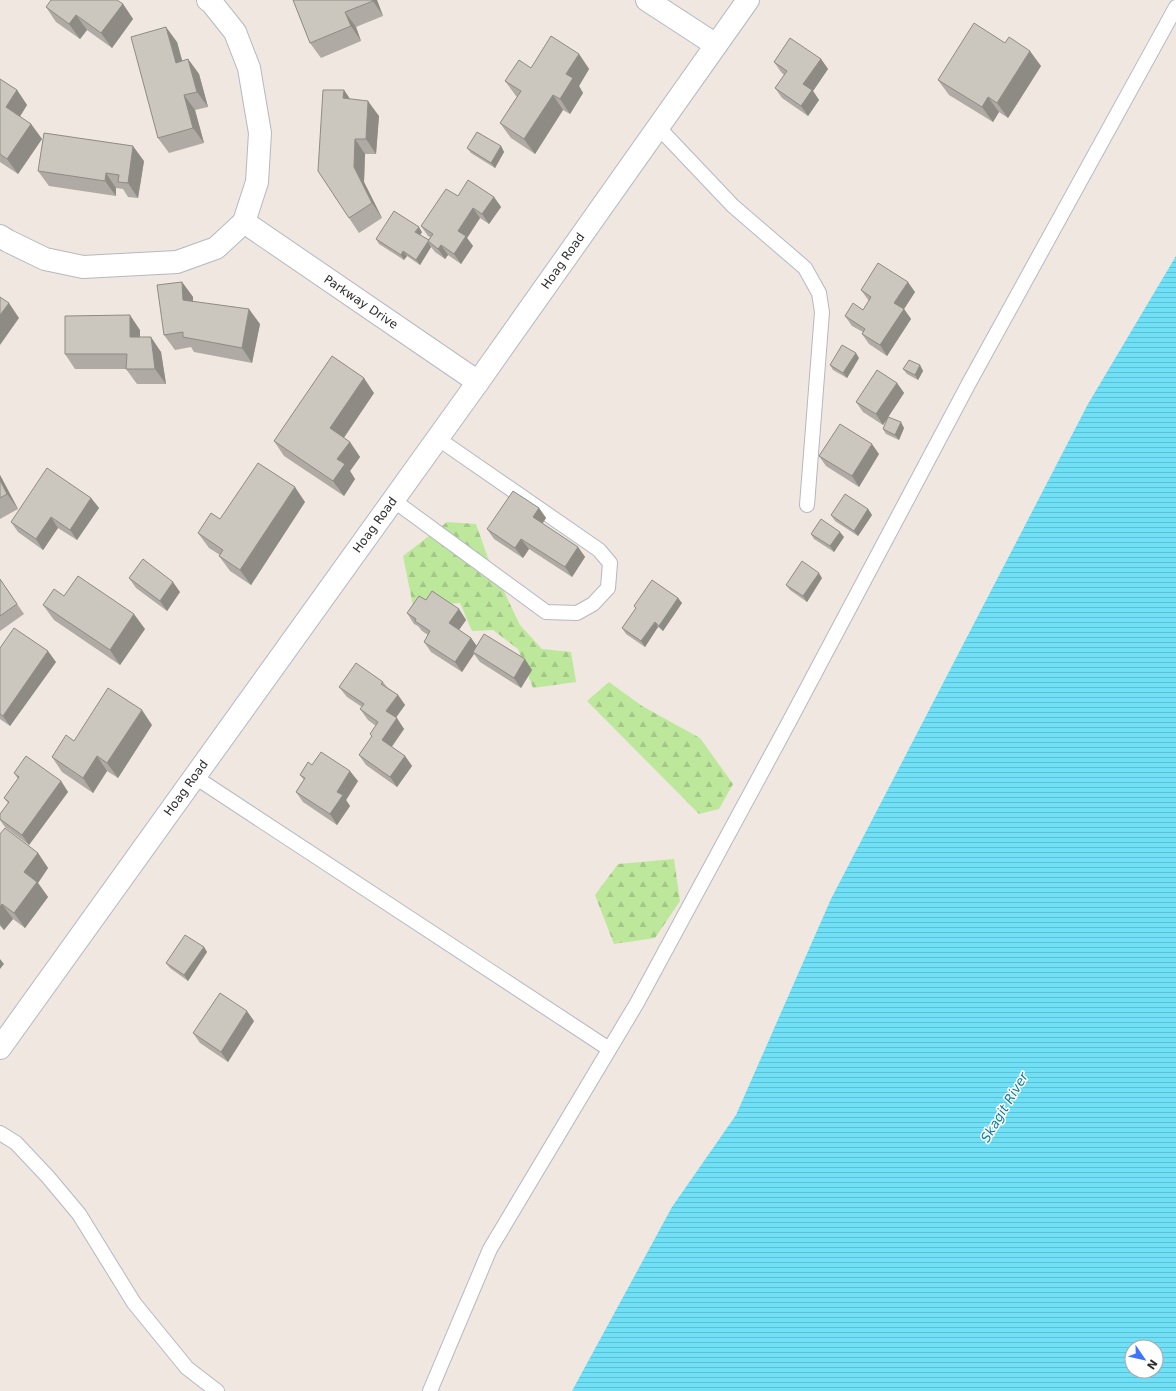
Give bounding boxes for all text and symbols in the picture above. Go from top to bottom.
street label: Hoag Road [539,230,587,292]
street label: Parkway Drive [321,272,401,332]
street label: Hoag Road [350,494,400,556]
street label: Hoag Road [161,757,211,819]
water label: Skagit River [978,1068,1032,1145]
north arrow [1124,1339,1164,1379]
text: N [1144,1357,1160,1372]

